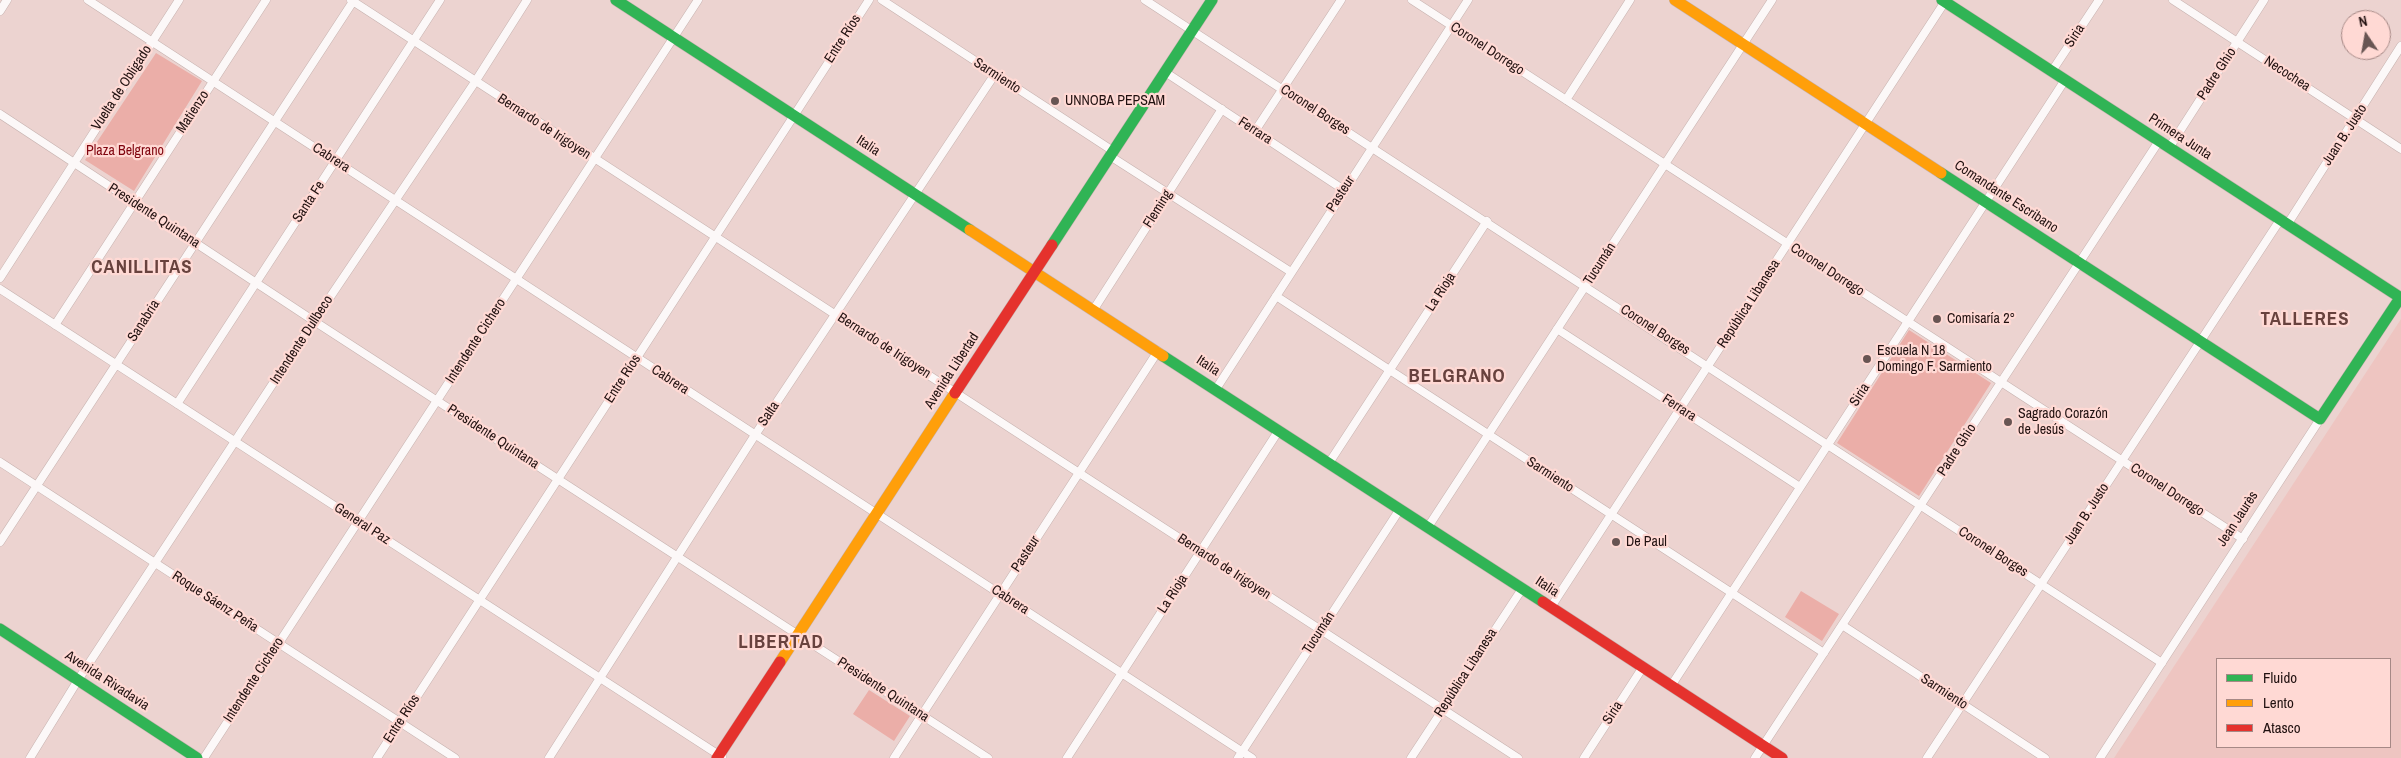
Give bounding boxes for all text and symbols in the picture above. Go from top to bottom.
north arrow [2341,10,2391,60]
street label: Entre Ríos [821,12,865,66]
text: N [2357,12,2369,31]
street label: Coronel Dorrego [1447,19,1527,79]
street label: Siria [2061,21,2089,51]
street label: Vuelta de Obligado [88,42,156,134]
street label: Padre Ghio [2194,45,2240,103]
street label: Necochea [2261,53,2313,95]
street label: Sarmiento [970,55,1024,97]
street label: Coronel Borges [1277,81,1353,139]
street label: Matienzo [173,88,213,136]
street label: Bernardo de Irigoyen [494,91,594,163]
place label: UNNOBA PEPSAM [1065,93,1165,109]
marker: UNNOBA PEPSAM [1049,95,1061,107]
street label: Juan B. Justo [2319,101,2371,169]
street label: Primera Junta [2145,110,2215,164]
street label: Ferrara [1235,114,1275,148]
street label: Italia [853,132,883,160]
street label: Cabrera [309,140,353,176]
park label: Plaza Belgrano [86,143,164,159]
street label: Comandante Escribano [1951,157,2061,237]
street label: Pasteur [1323,173,1359,215]
street label: Santa Fe [289,178,329,226]
street label: Presidente Quintana [105,180,203,252]
street label: Fleming [1140,187,1176,231]
street label: Tucumán [1580,240,1620,288]
street label: Coronel Dorrego [1787,240,1867,300]
district label: CANILLITAS [90,257,194,279]
street label: República Libanesa [1714,257,1784,351]
street label: La Rioja [1422,269,1460,315]
street label: Intendente Dullbeco [267,293,337,387]
street label: Intendente Cichero [442,295,510,387]
street label: Sanabria [124,297,164,345]
street label: Coronel Borges [1617,301,1693,359]
district label: TALLERES [2259,309,2351,331]
street label: Bernardo de Irigoyen [834,310,934,382]
place label: Comisaría 2° [1947,311,2015,327]
marker: Comisaría 2° [1931,313,1943,325]
street label: Avenida Libertad [921,330,983,412]
place label: Escuela N 18 Domingo F. Sarmiento [1877,343,1992,376]
street label: Entre Ríos [601,352,645,406]
street label: Italia [1193,352,1223,380]
marker: Escuela N 18 Domingo F. Sarmiento [1861,353,1873,365]
street label: Cabrera [648,362,692,398]
district label: BELGRANO [1407,366,1507,388]
street label: Siria [1846,380,1874,410]
street label: Ferrara [1659,391,1699,425]
street label: Salta [755,398,783,430]
street label: Presidente Quintana [444,401,542,473]
place label: Sagrado Corazón de Jesús [2018,406,2108,438]
marker: Sagrado Corazón de Jesús [2002,416,2014,428]
street label: Padre Ghio [1934,421,1980,479]
street label: Sarmiento [1523,454,1577,496]
street label: Coronel Dorrego [2127,460,2207,520]
street label: Juan B. Justo [2061,480,2113,548]
street label: Jean Jaurès [2214,488,2262,550]
street label: General Paz [331,500,393,548]
street label: Coronel Borges [1955,523,2031,581]
street label: Bernardo de Irigoyen [1174,531,1274,603]
street label: Pasteur [1008,533,1044,575]
place label: De Paul [1626,534,1667,550]
marker: De Paul [1610,536,1622,548]
street label: Roque Sáenz Peña [169,568,261,636]
street label: La Rioja [1154,571,1192,617]
street label: Italia [1532,573,1562,601]
street label: Cabrera [988,582,1032,618]
street label: Tucumán [1299,609,1339,657]
street label: República Libanesa [1431,626,1501,720]
district label: LIBERTAD [737,632,825,654]
street label: Intendente Cichero [220,634,288,726]
street label: Avenida Rivadavia [62,648,152,714]
street label: Presidente Quintana [834,654,932,726]
legend [2216,658,2391,748]
text: Fluido [2263,667,2297,688]
street label: Sarmiento [1917,671,1971,713]
street label: Entre Ríos [380,692,424,746]
text: Lento [2263,692,2294,713]
street label: Siria [1599,698,1627,728]
text: Atasco [2263,717,2301,738]

